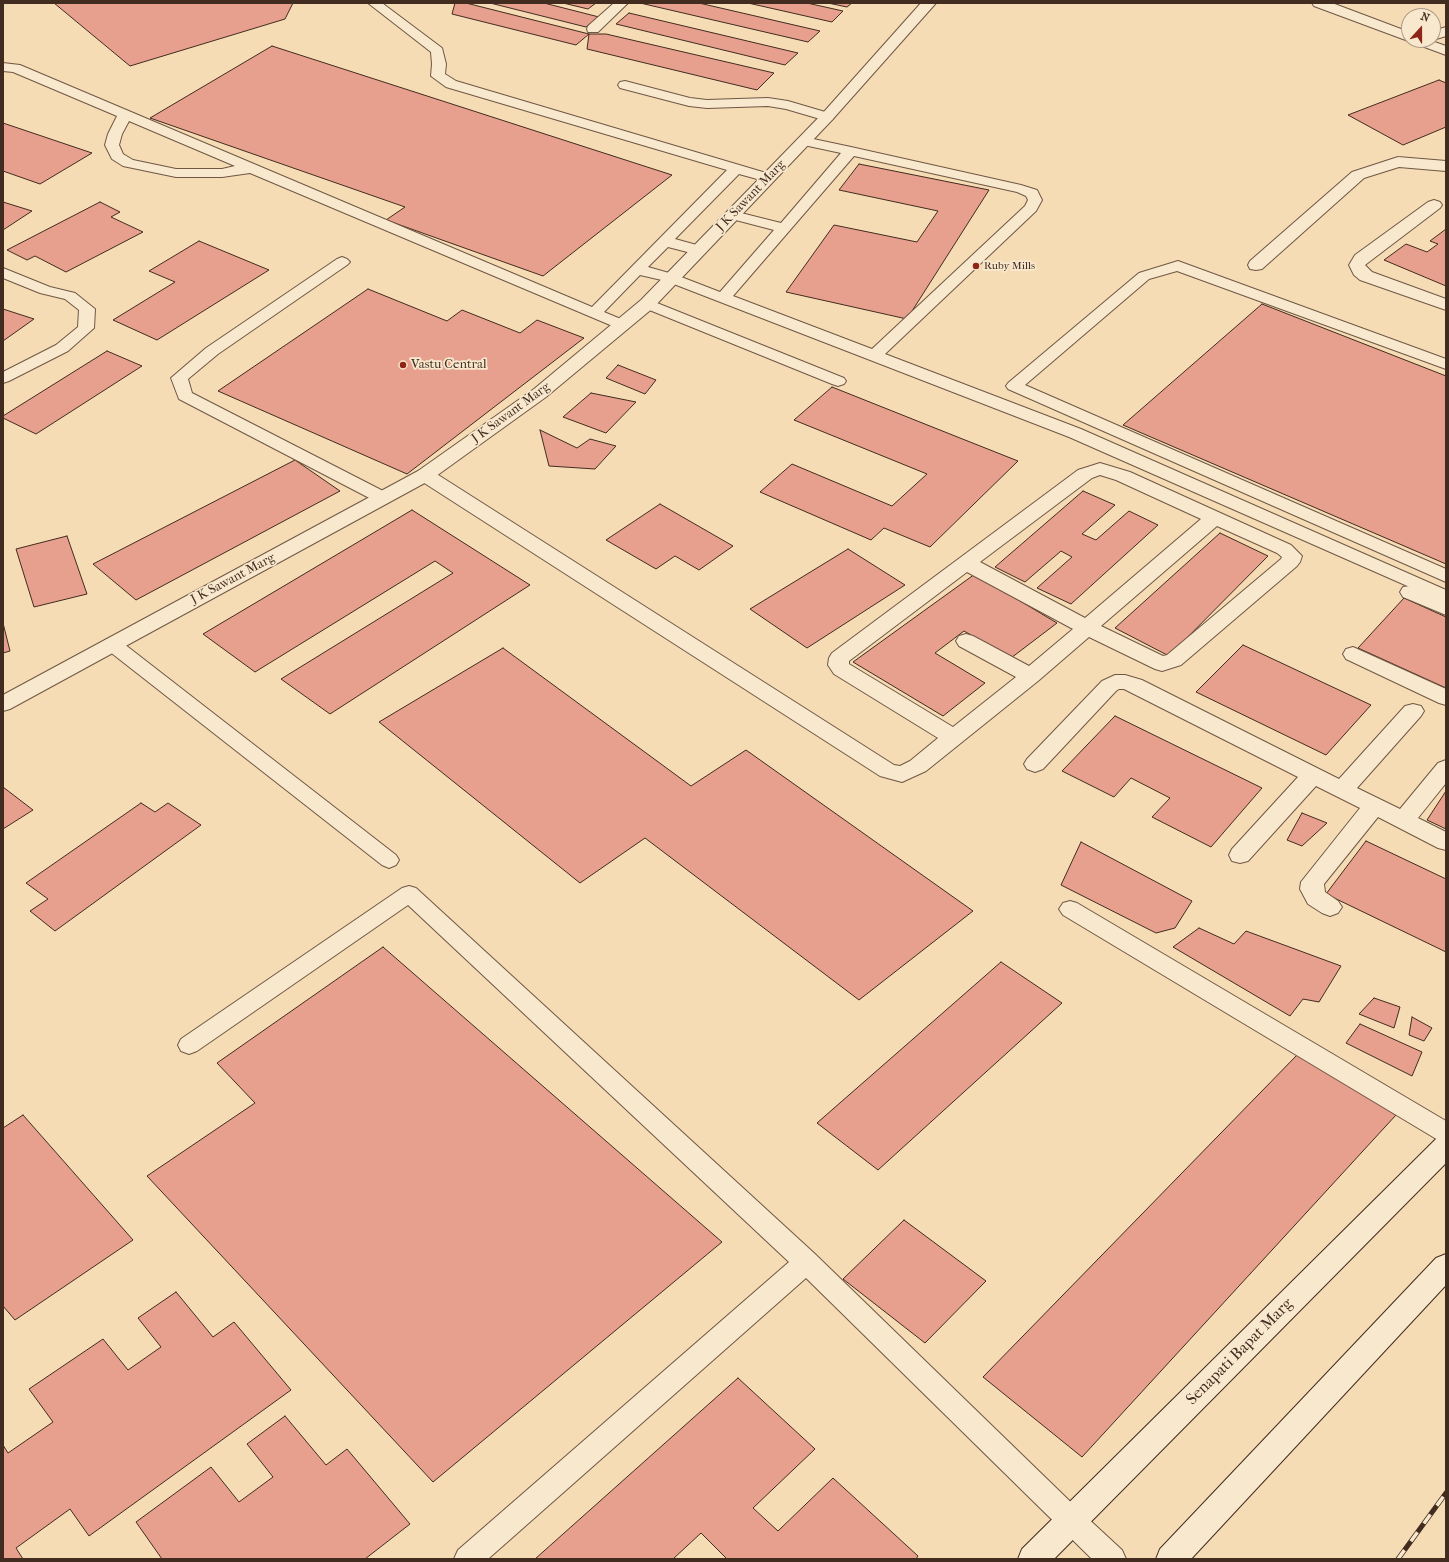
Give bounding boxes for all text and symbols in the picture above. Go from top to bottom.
north arrow [1401,8,1441,48]
text: N [1419,10,1431,25]
street label: J K Sawant Marg [713,157,789,235]
place label: Ruby Mills [984,259,1035,273]
marker: Ruby Mills [971,261,981,271]
place label: Vastu Central [411,357,487,373]
marker: Vastu Central [398,360,408,370]
street label: J K Sawant Marg [469,379,553,447]
street label: J K Sawant Marg [188,550,278,608]
street label: Senapati Bapat Marg [1183,1295,1297,1409]

